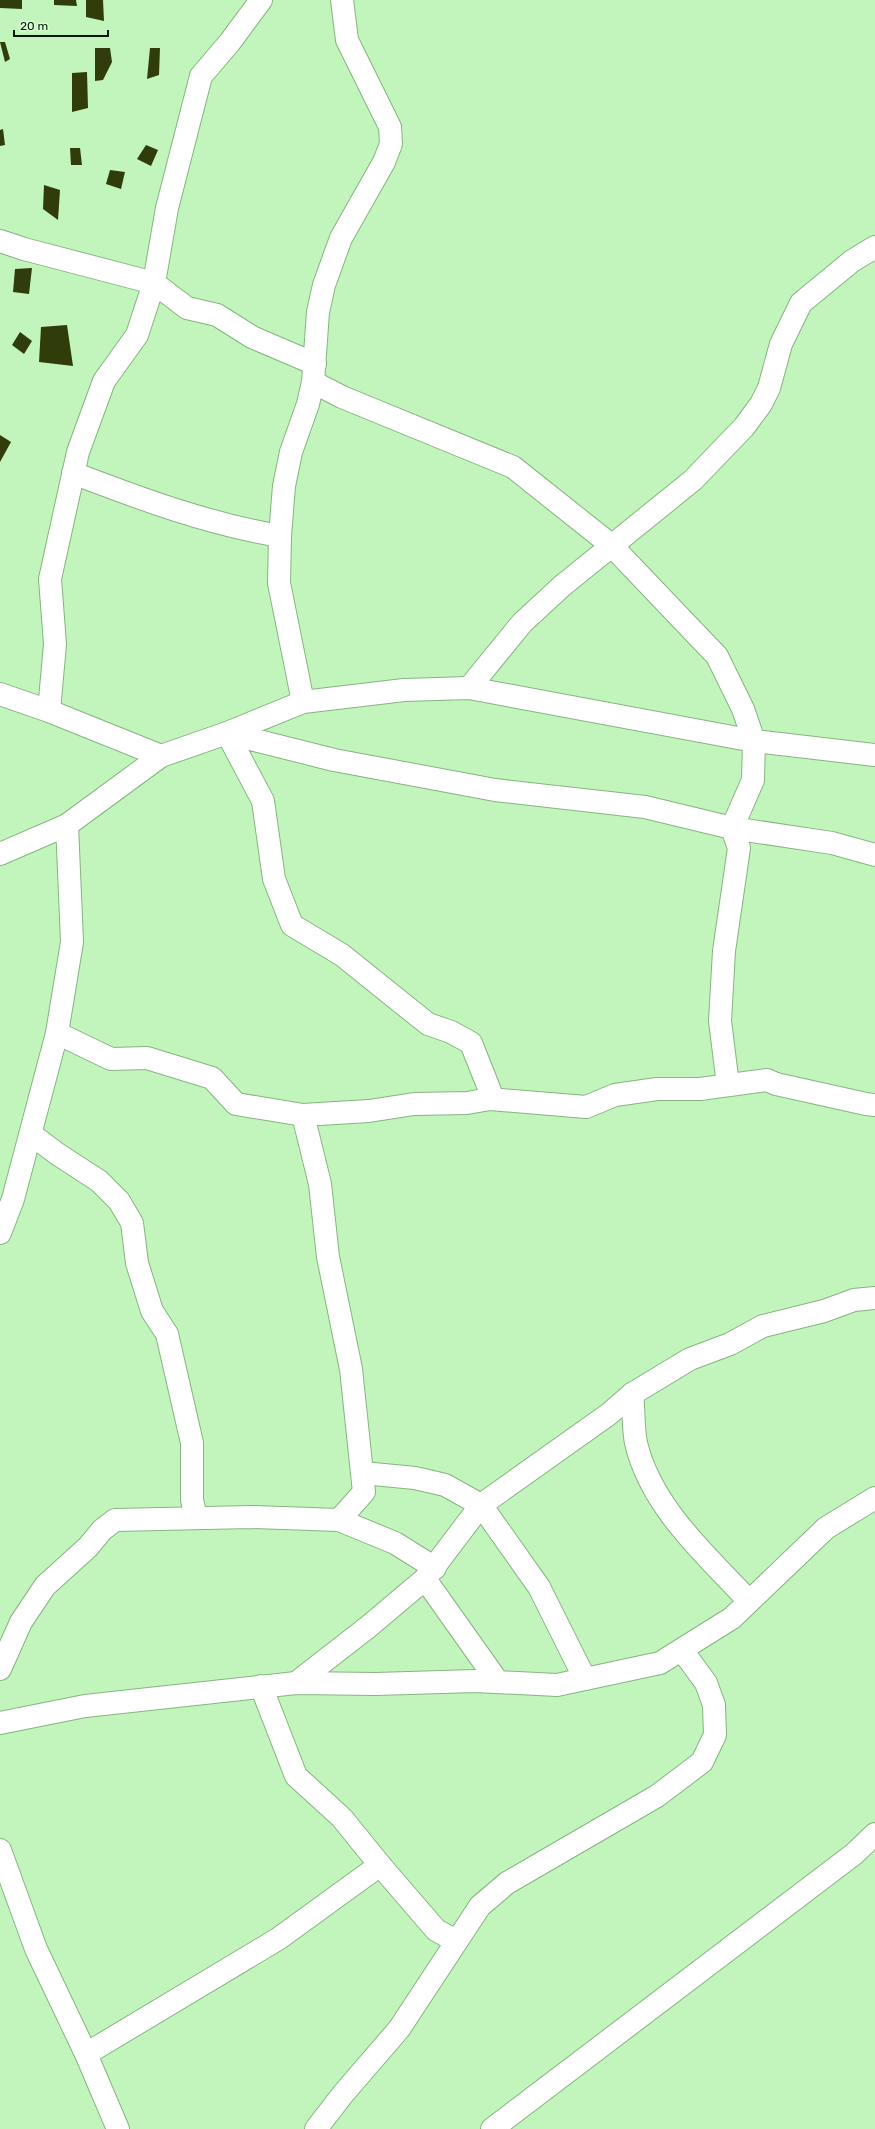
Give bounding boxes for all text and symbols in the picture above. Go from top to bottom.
scale bar [14,12,108,38]
text: 20 m [20,19,48,33]

